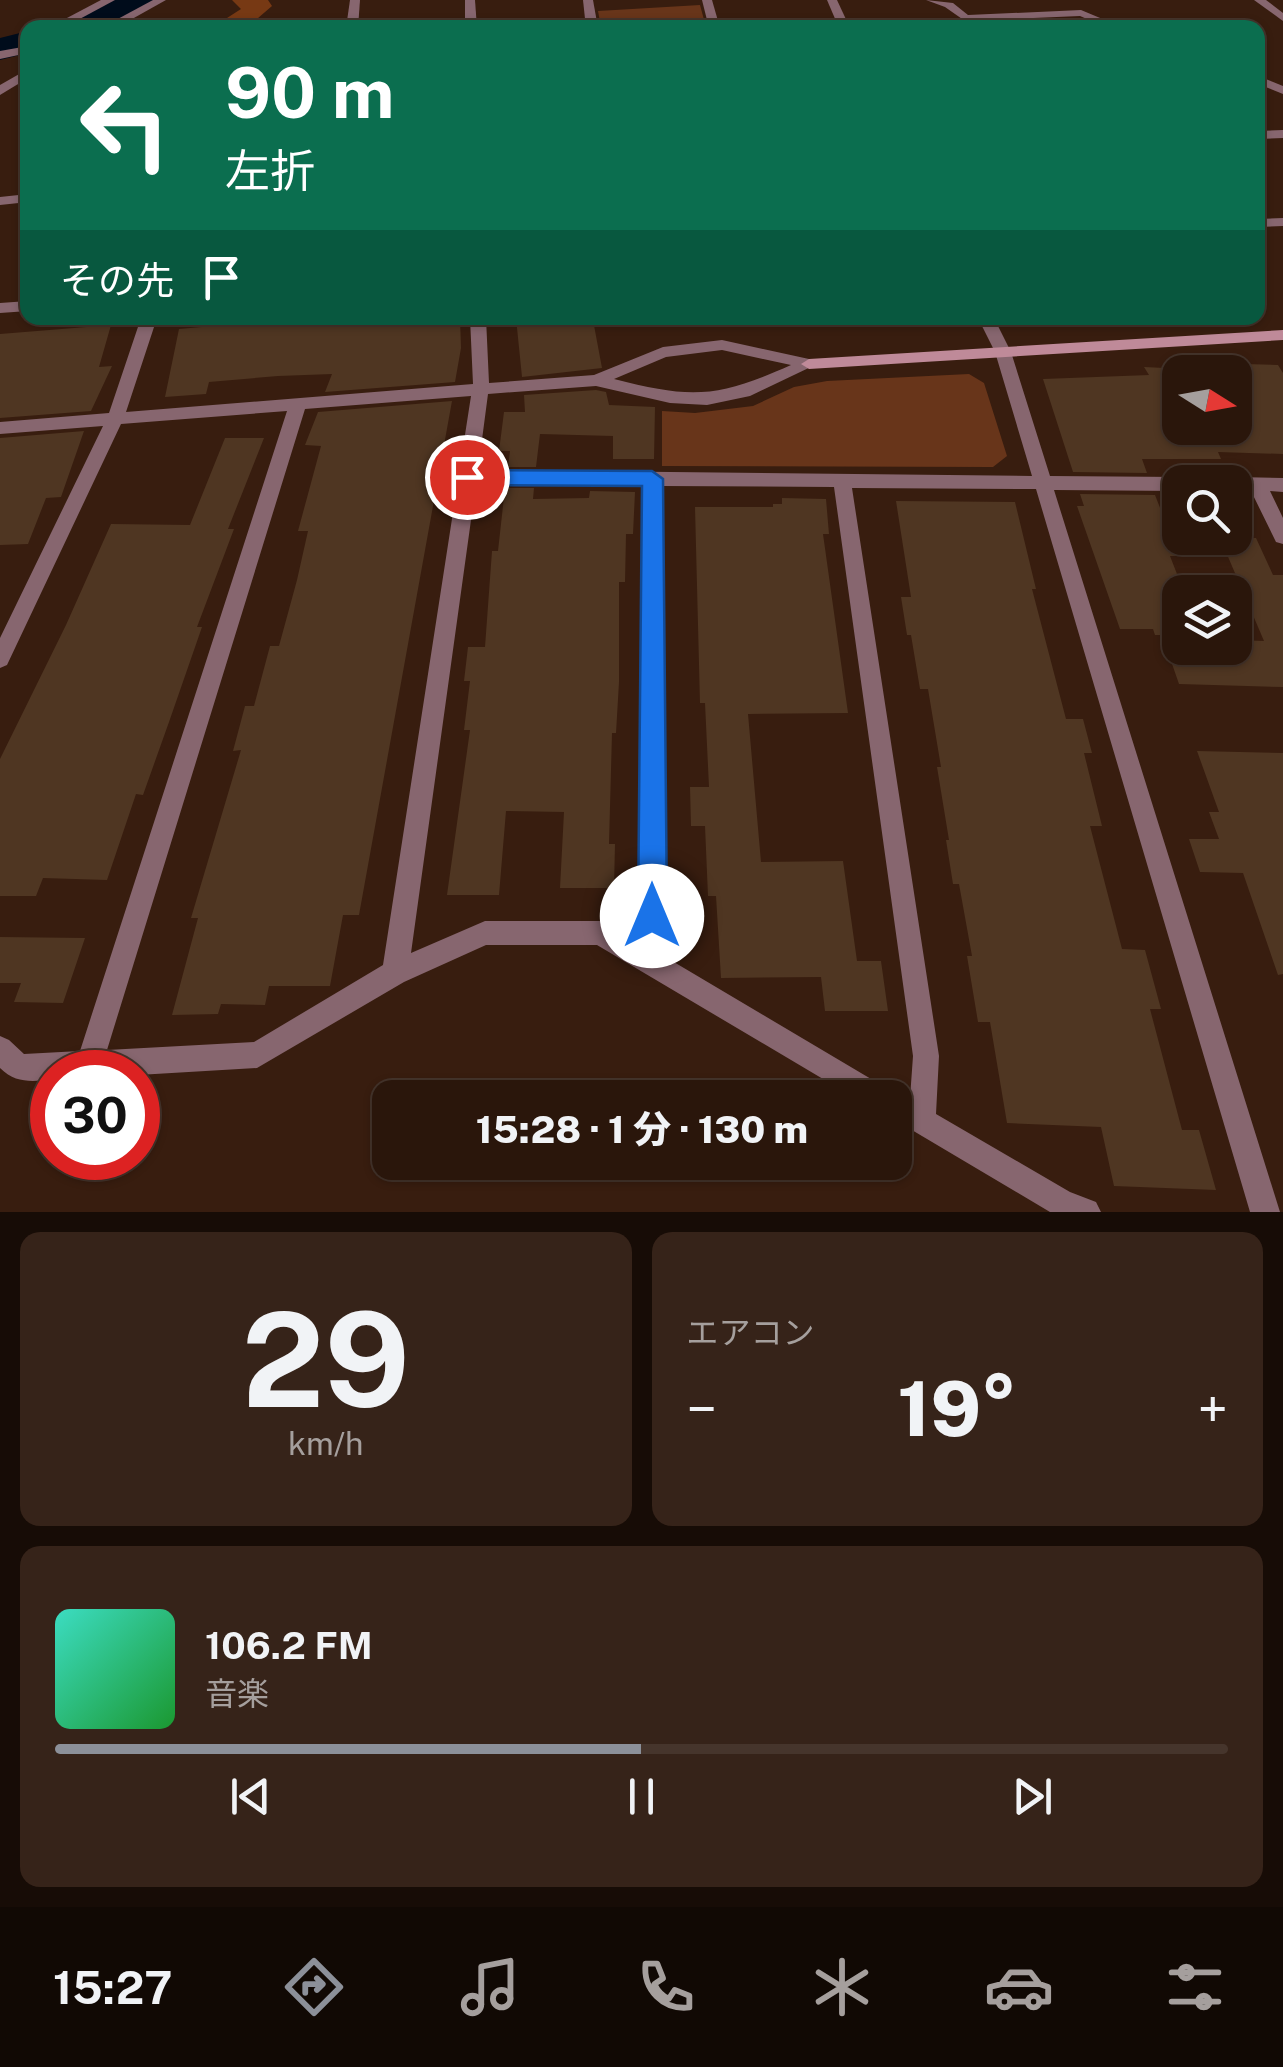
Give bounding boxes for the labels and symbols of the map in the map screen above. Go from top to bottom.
north arrow [1162,355,1252,445]
pin [425,435,510,520]
position arrow [600,864,704,968]
speed limit sign: 30 [30,1050,160,1180]

